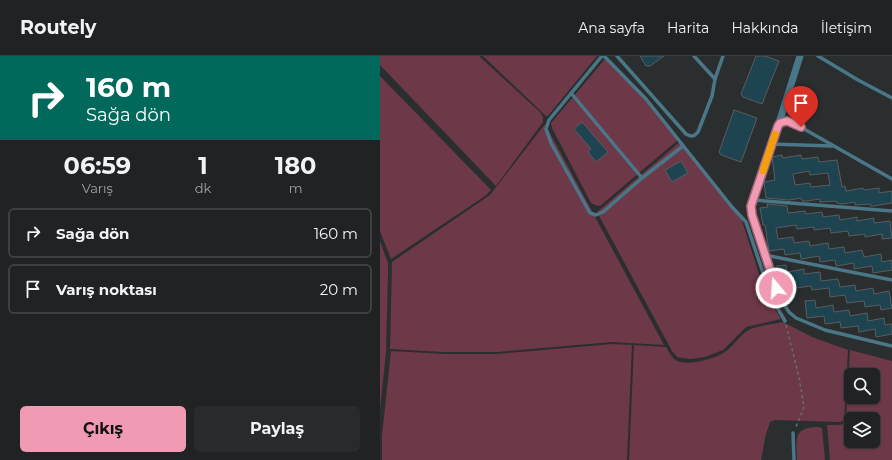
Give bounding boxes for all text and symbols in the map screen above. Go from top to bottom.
text: Routely [20,16,96,39]
text: Ana sayfa [578,19,645,37]
text: Harita [667,19,709,37]
text: Hakkında [731,19,799,37]
text: İletişim [821,19,872,37]
text: 160 m [86,70,171,104]
icon: right [20,72,72,124]
pin [784,86,818,127]
icon: arrive [790,92,812,114]
text: Sağa dön [86,104,171,126]
text: 06:59 [64,151,131,180]
text: 1 [198,151,208,180]
text: 180 [275,151,316,180]
text: Varış [82,180,113,196]
text: dk [195,180,211,196]
text: m [289,180,303,196]
icon: right [22,222,44,244]
text: Sağa dön [56,224,129,243]
text: 160 m [314,224,358,243]
position arrow [755,267,797,309]
icon: arrive [22,278,44,300]
text: Varış noktası [56,280,157,299]
text: 20 m [320,280,358,299]
map controls [844,368,880,448]
button: search [844,368,880,404]
button: Çıkış [20,406,186,452]
button: Paylaş [194,406,360,452]
button: layers [844,412,880,448]

